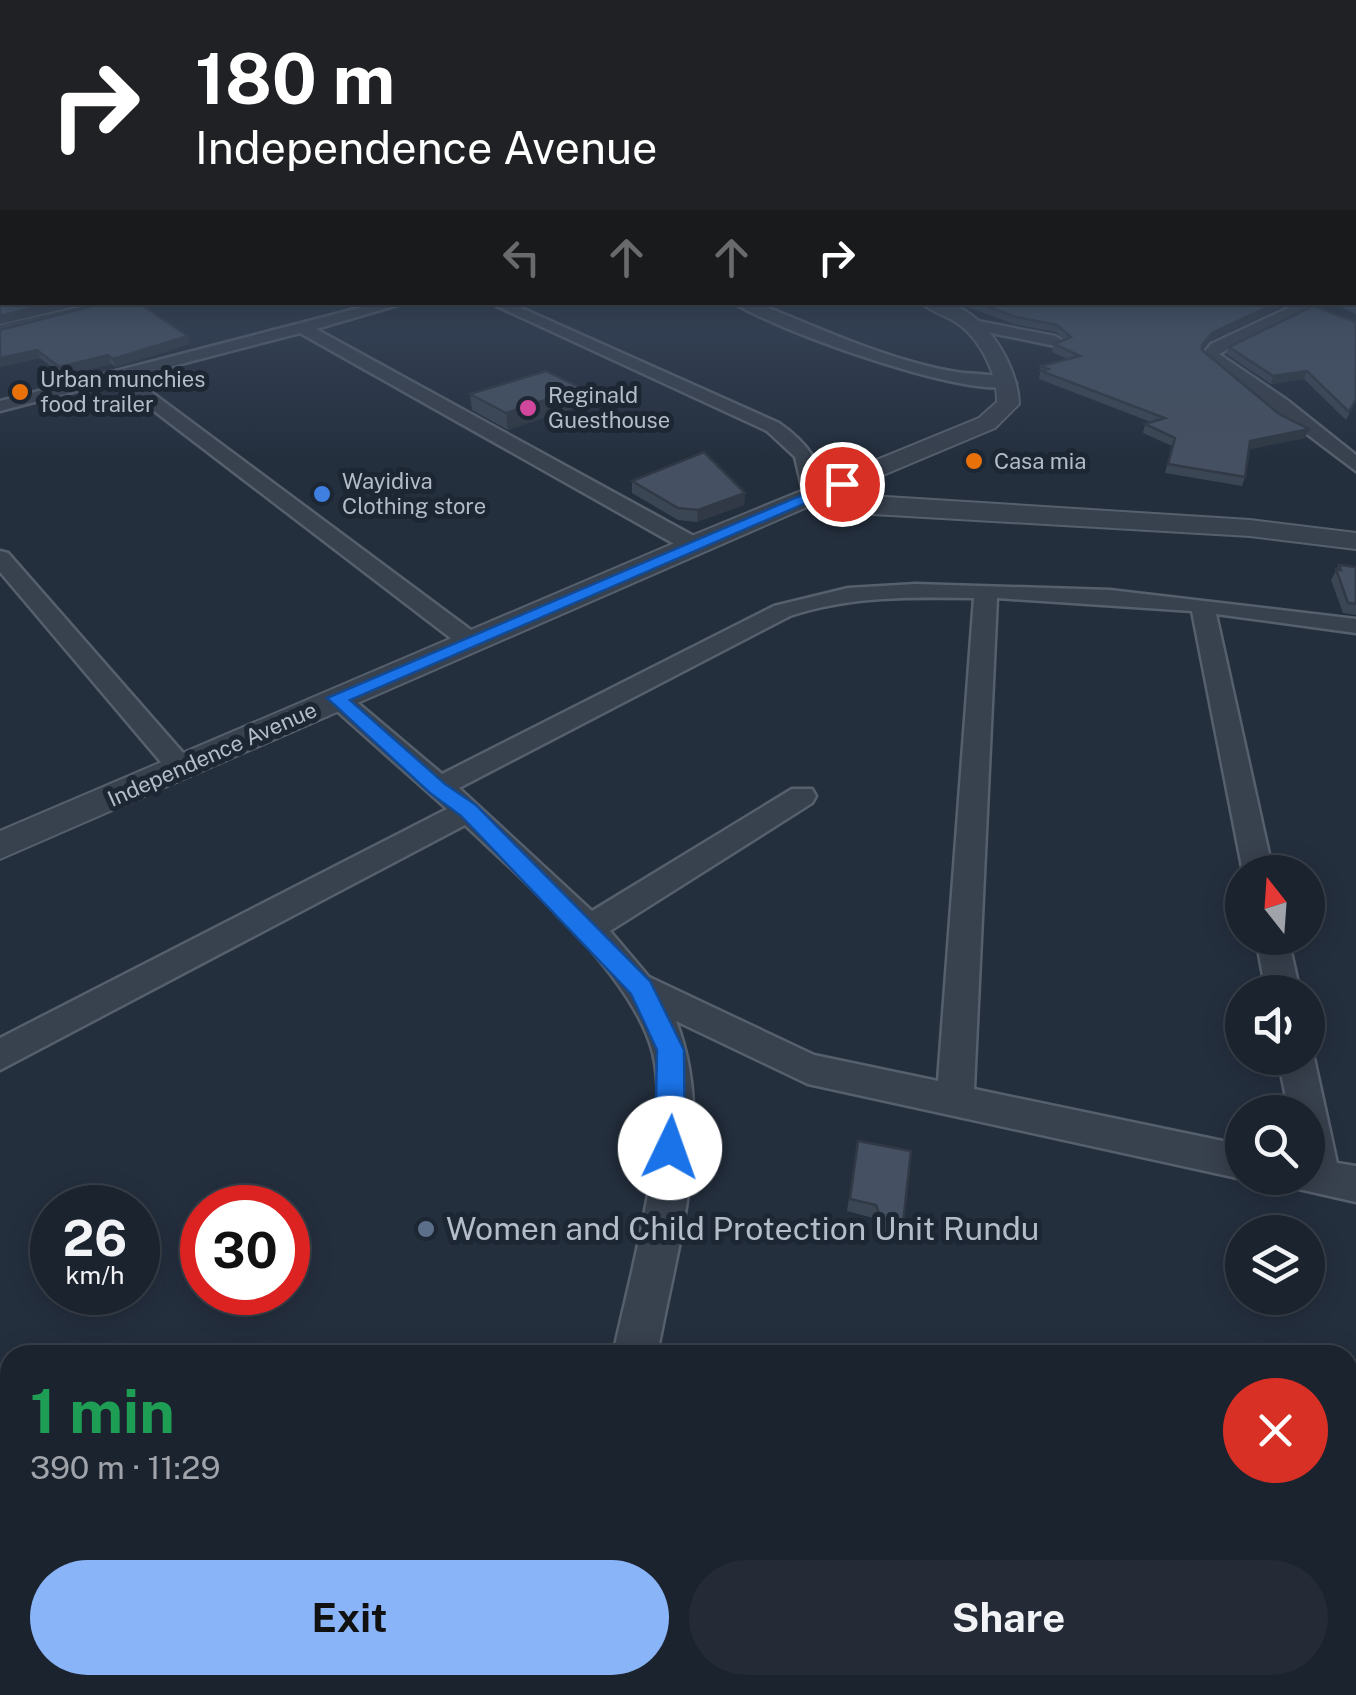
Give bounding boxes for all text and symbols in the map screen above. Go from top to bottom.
text: 180 m [195,37,395,120]
icon: right [30,40,160,170]
text: Independence Avenue [195,121,658,174]
icon: left [494,230,549,285]
icon: ahead [599,230,654,285]
icon: ahead [704,230,759,285]
icon: right [809,230,864,285]
place label: Urban munchies food trailer [40,366,205,417]
marker: Urban munchies food trailer [9,381,31,403]
place label: Reginald Guesthouse [548,382,670,433]
marker: Reginald Guesthouse [517,397,539,419]
pin [800,442,885,527]
place label: Casa mia [994,448,1086,474]
marker: Casa mia [963,450,985,472]
icon: arrive [815,457,870,512]
place label: Wayidiva Clothing store [342,468,486,519]
marker: Wayidiva Clothing store [311,483,333,505]
street label: Independence Avenue [103,696,321,812]
north arrow [1225,855,1325,955]
map controls [1225,855,1325,1315]
button: sound [1225,975,1325,1075]
button: search [1225,1095,1325,1195]
position arrow [618,1096,722,1200]
speed limit sign: 30 [180,1185,310,1315]
text: 26 [63,1208,127,1267]
place label: Women and Child Protection Unit Rundu [446,1210,1039,1247]
button: layers [1225,1215,1325,1315]
marker: Women and Child Protection Unit Rundu [415,1218,437,1240]
text: km/h [66,1260,124,1290]
text: 1 min [30,1376,175,1447]
button: close [1223,1378,1328,1483]
text: 390 m · 11:29 [30,1449,220,1486]
button: Exit [30,1560,669,1675]
button: Share [689,1560,1328,1675]

